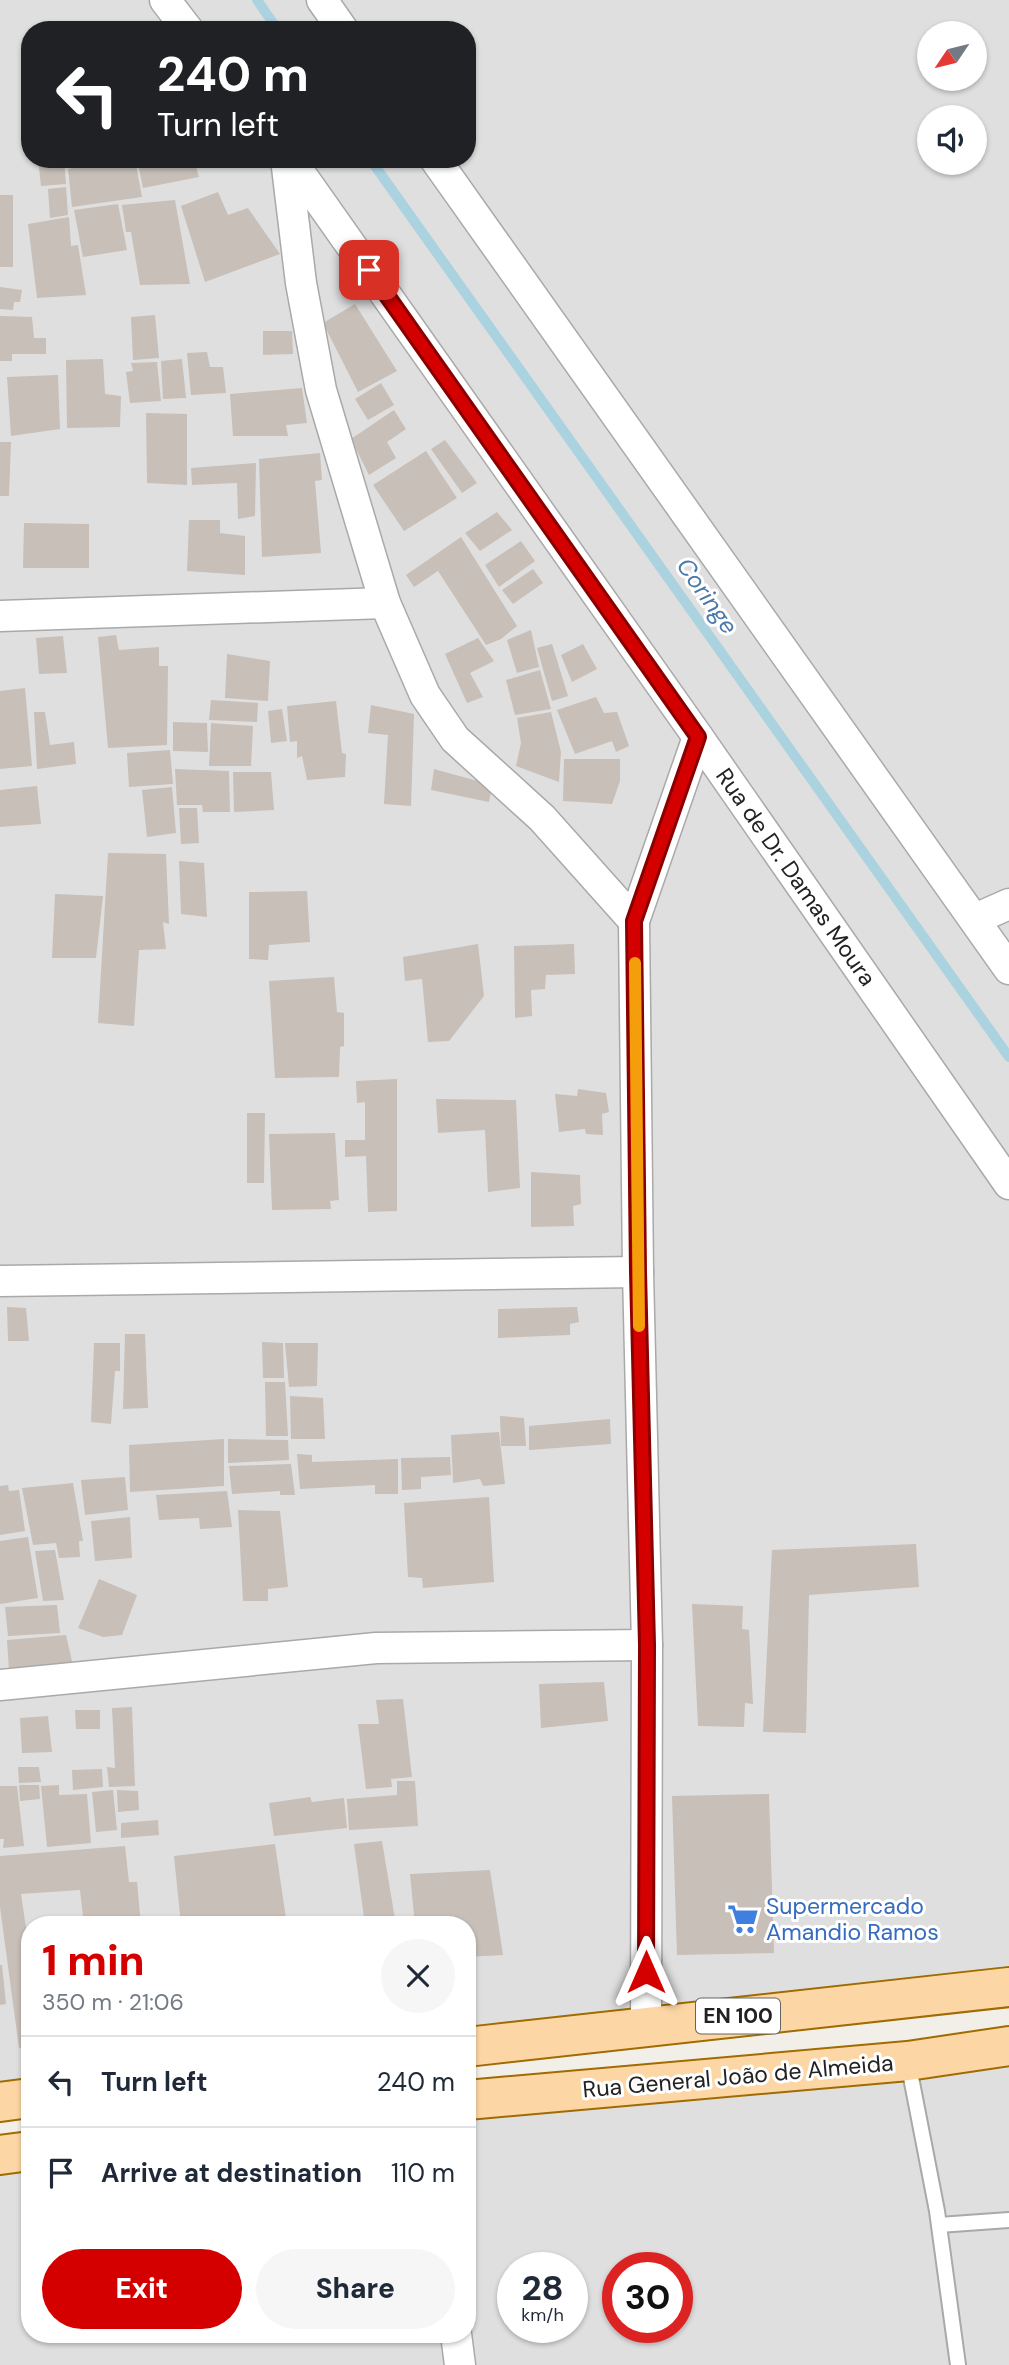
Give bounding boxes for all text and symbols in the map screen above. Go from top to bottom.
north arrow [917,21,987,91]
map controls [917,21,987,175]
text: 240 m [157,42,309,106]
icon: left [42,49,133,140]
text: Turn left [157,104,279,146]
button: sound [917,105,987,175]
pin [339,240,399,300]
icon: arrive [350,251,388,289]
water label: Coringe [670,551,745,640]
street label: Rua de Dr. Damas Moura [709,762,883,992]
place label: Supermercado Amandio Ramos [766,1891,939,1947]
supermarket icon: Supermercado Amandio Ramos [726,1902,760,1936]
text: 1 min [42,1933,145,1988]
position arrow [609,1935,683,2009]
button: close [381,1939,455,2013]
text: 350 m · 21:06 [42,1987,184,2017]
road number: EN 100 [696,1998,780,2034]
street label: Rua General João de Almeida [581,2047,895,2105]
icon: left [42,2063,80,2101]
text: Turn left [101,2065,208,2099]
text: 240 m [377,2065,455,2099]
icon: arrive [42,2154,80,2192]
text: Arrive at destination [101,2156,362,2190]
text: 110 m [391,2156,455,2190]
button: Exit [42,2249,242,2329]
button: Share [256,2249,455,2329]
speed limit sign: 30 [602,2252,693,2343]
text: 28 [521,2265,564,2311]
text: km/h [521,2303,564,2327]

